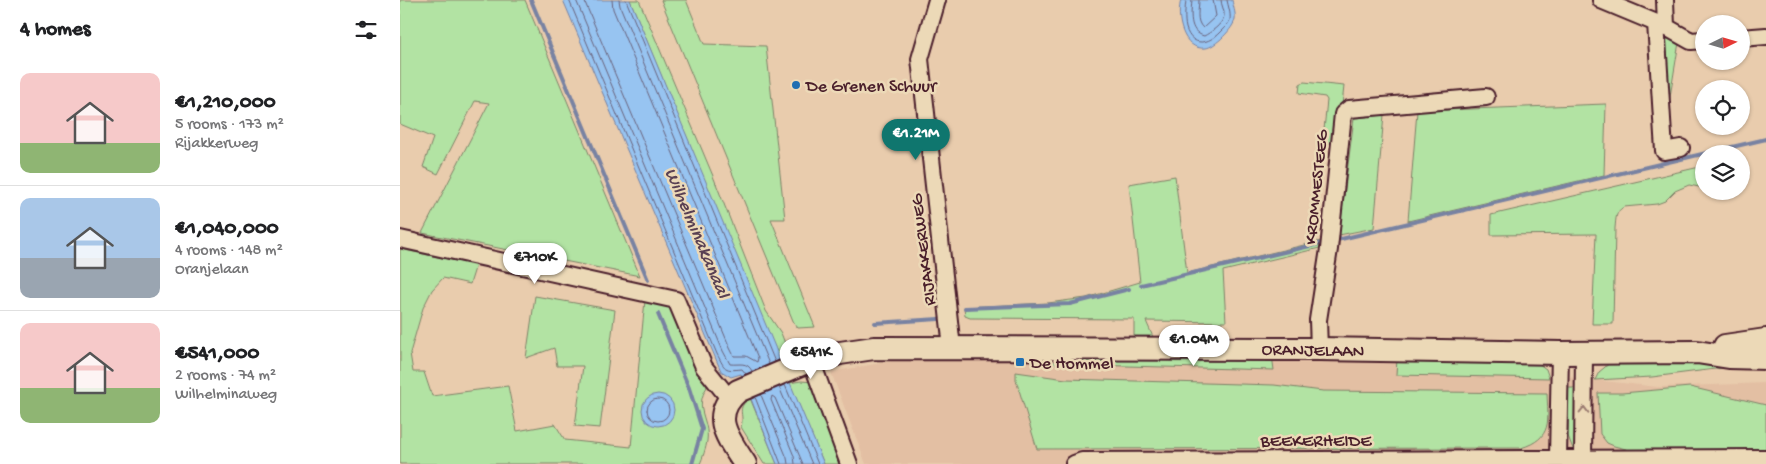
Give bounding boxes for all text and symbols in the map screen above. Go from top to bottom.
north arrow [1695,15,1750,70]
map controls [1695,15,1750,200]
icon: filters [352,16,380,44]
text: 4 homes [20,18,91,43]
place label: De Grenen Schuur [805,77,938,98]
marker: De Grenen Schuur [790,79,802,91]
button: locate [1695,80,1750,135]
text: €1,210,000 [175,91,276,116]
icon: home [60,93,120,153]
text: 5 rooms · 173 m² [175,116,284,135]
pin: €1.21M [875,119,957,161]
text: €1.21M [893,125,939,144]
street label: KROMMESTEEG [1301,128,1334,246]
text: Rijakkerweg [175,135,258,154]
button: layers [1695,145,1750,200]
water label: Wilhelminakanaal [658,165,734,304]
street label: RIJAKKERWEG [907,192,942,307]
text: €1,040,000 [175,217,279,242]
icon: home [60,218,120,278]
text: 4 rooms · 148 m² [175,242,283,261]
pin: €710K [500,242,570,285]
text: €710K [514,249,556,268]
text: Oranjelaan [175,261,249,280]
pin: €1.04M [1153,324,1235,367]
text: €1.04M [1170,331,1218,350]
pin: €541K [776,338,846,380]
street label: ORANJELAAN [1261,340,1365,363]
text: €541,000 [175,342,259,367]
icon: home [60,343,120,403]
text: €541K [791,344,831,363]
place label: De Hommel [1029,354,1114,375]
marker: De Hommel [1014,356,1026,368]
text: 2 rooms · 74 m² [175,367,276,386]
text: Wilhelminaweg [175,386,277,405]
one-way arrow [1579,406,1589,414]
street label: BEEKERHEIDE [1260,432,1372,453]

